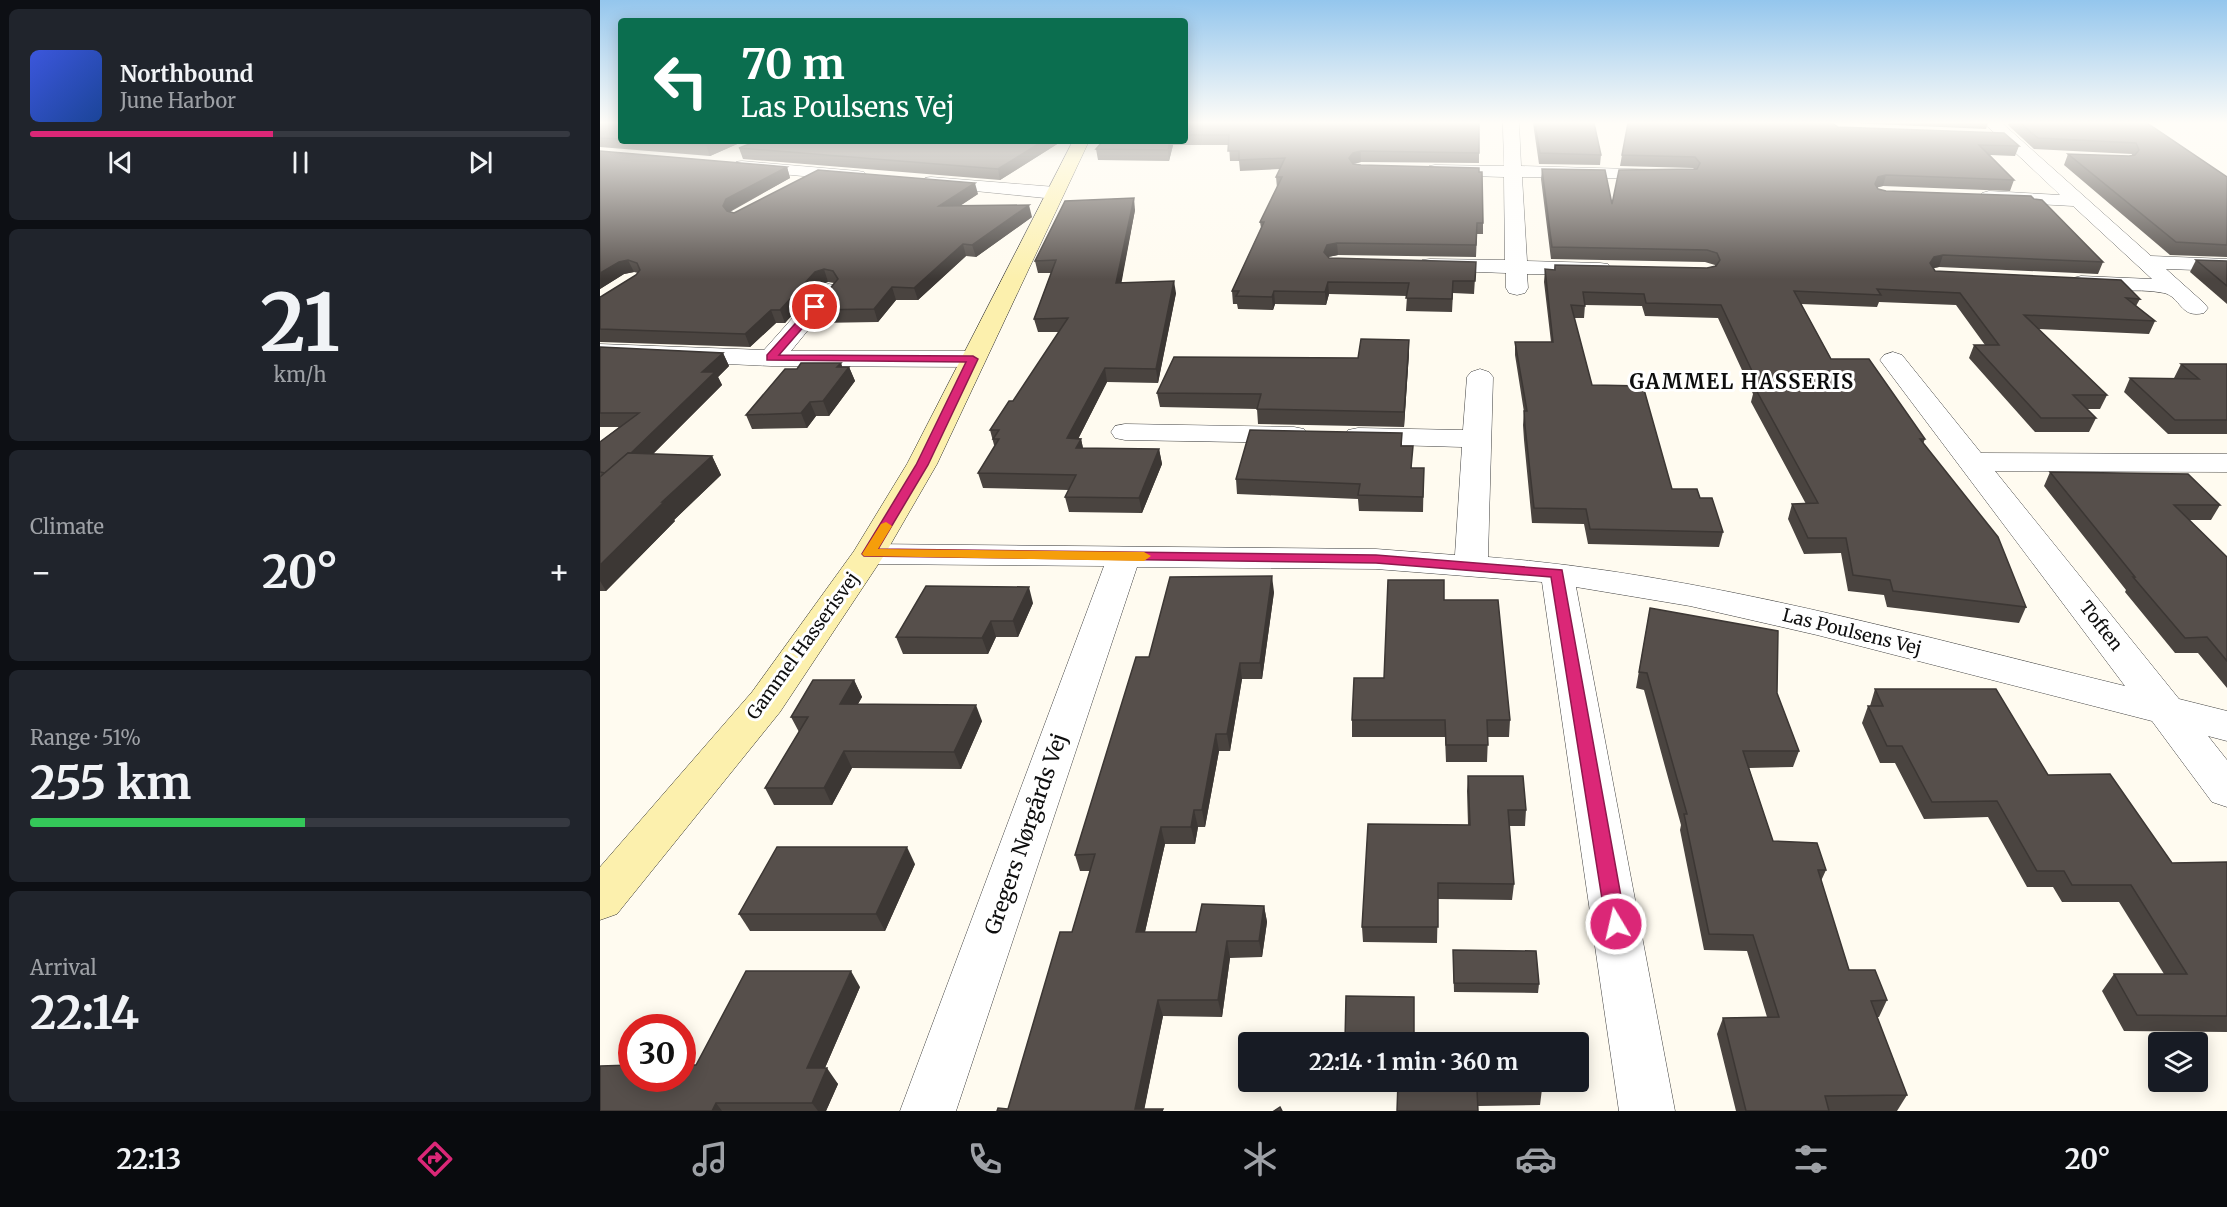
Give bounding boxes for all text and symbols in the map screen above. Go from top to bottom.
text: 70 m [741,38,845,90]
icon: left [642,42,720,120]
text: Northbound [120,60,253,88]
text: June Harbor [120,88,236,113]
text: Las Poulsens Vej [741,90,955,124]
icon: previous [104,146,137,179]
icon: pause [284,146,317,179]
icon: next [464,146,497,179]
text: 21 [260,274,340,372]
pin [789,281,840,332]
icon: arrive [798,290,831,323]
text: km/h [274,362,326,387]
district label: GAMMEL HASSERIS [1629,369,1855,394]
text: Climate [30,514,104,539]
text: 20° [262,544,338,600]
text: − [30,552,52,593]
text: + [548,552,570,593]
street label: Gammel Hasserisvej [741,568,864,724]
street label: Toften [2075,596,2128,655]
street label: Las Poulsens Vej [1780,603,1924,660]
text: Range · 51% [30,725,141,750]
street label: Gregers Nørgårds Vej [978,730,1073,938]
text: 255 km [30,755,191,811]
position arrow [1584,892,1648,956]
text: Arrival [30,955,97,980]
text: 22:14 [30,985,139,1041]
speed limit sign: 30 [618,1014,696,1092]
map controls [2148,1032,2208,1092]
button: layers [2148,1032,2208,1092]
text: 22:14 · 1 min · 360 m [1309,1048,1518,1076]
icon: directions [414,1138,456,1180]
icon: music [689,1138,731,1180]
icon: phone [964,1138,1006,1180]
icon: climate [1239,1138,1281,1180]
icon: car [1515,1138,1557,1180]
icon: filters [1790,1138,1832,1180]
text: 22:13 [117,1142,181,1176]
text: 20° [2065,1142,2110,1176]

